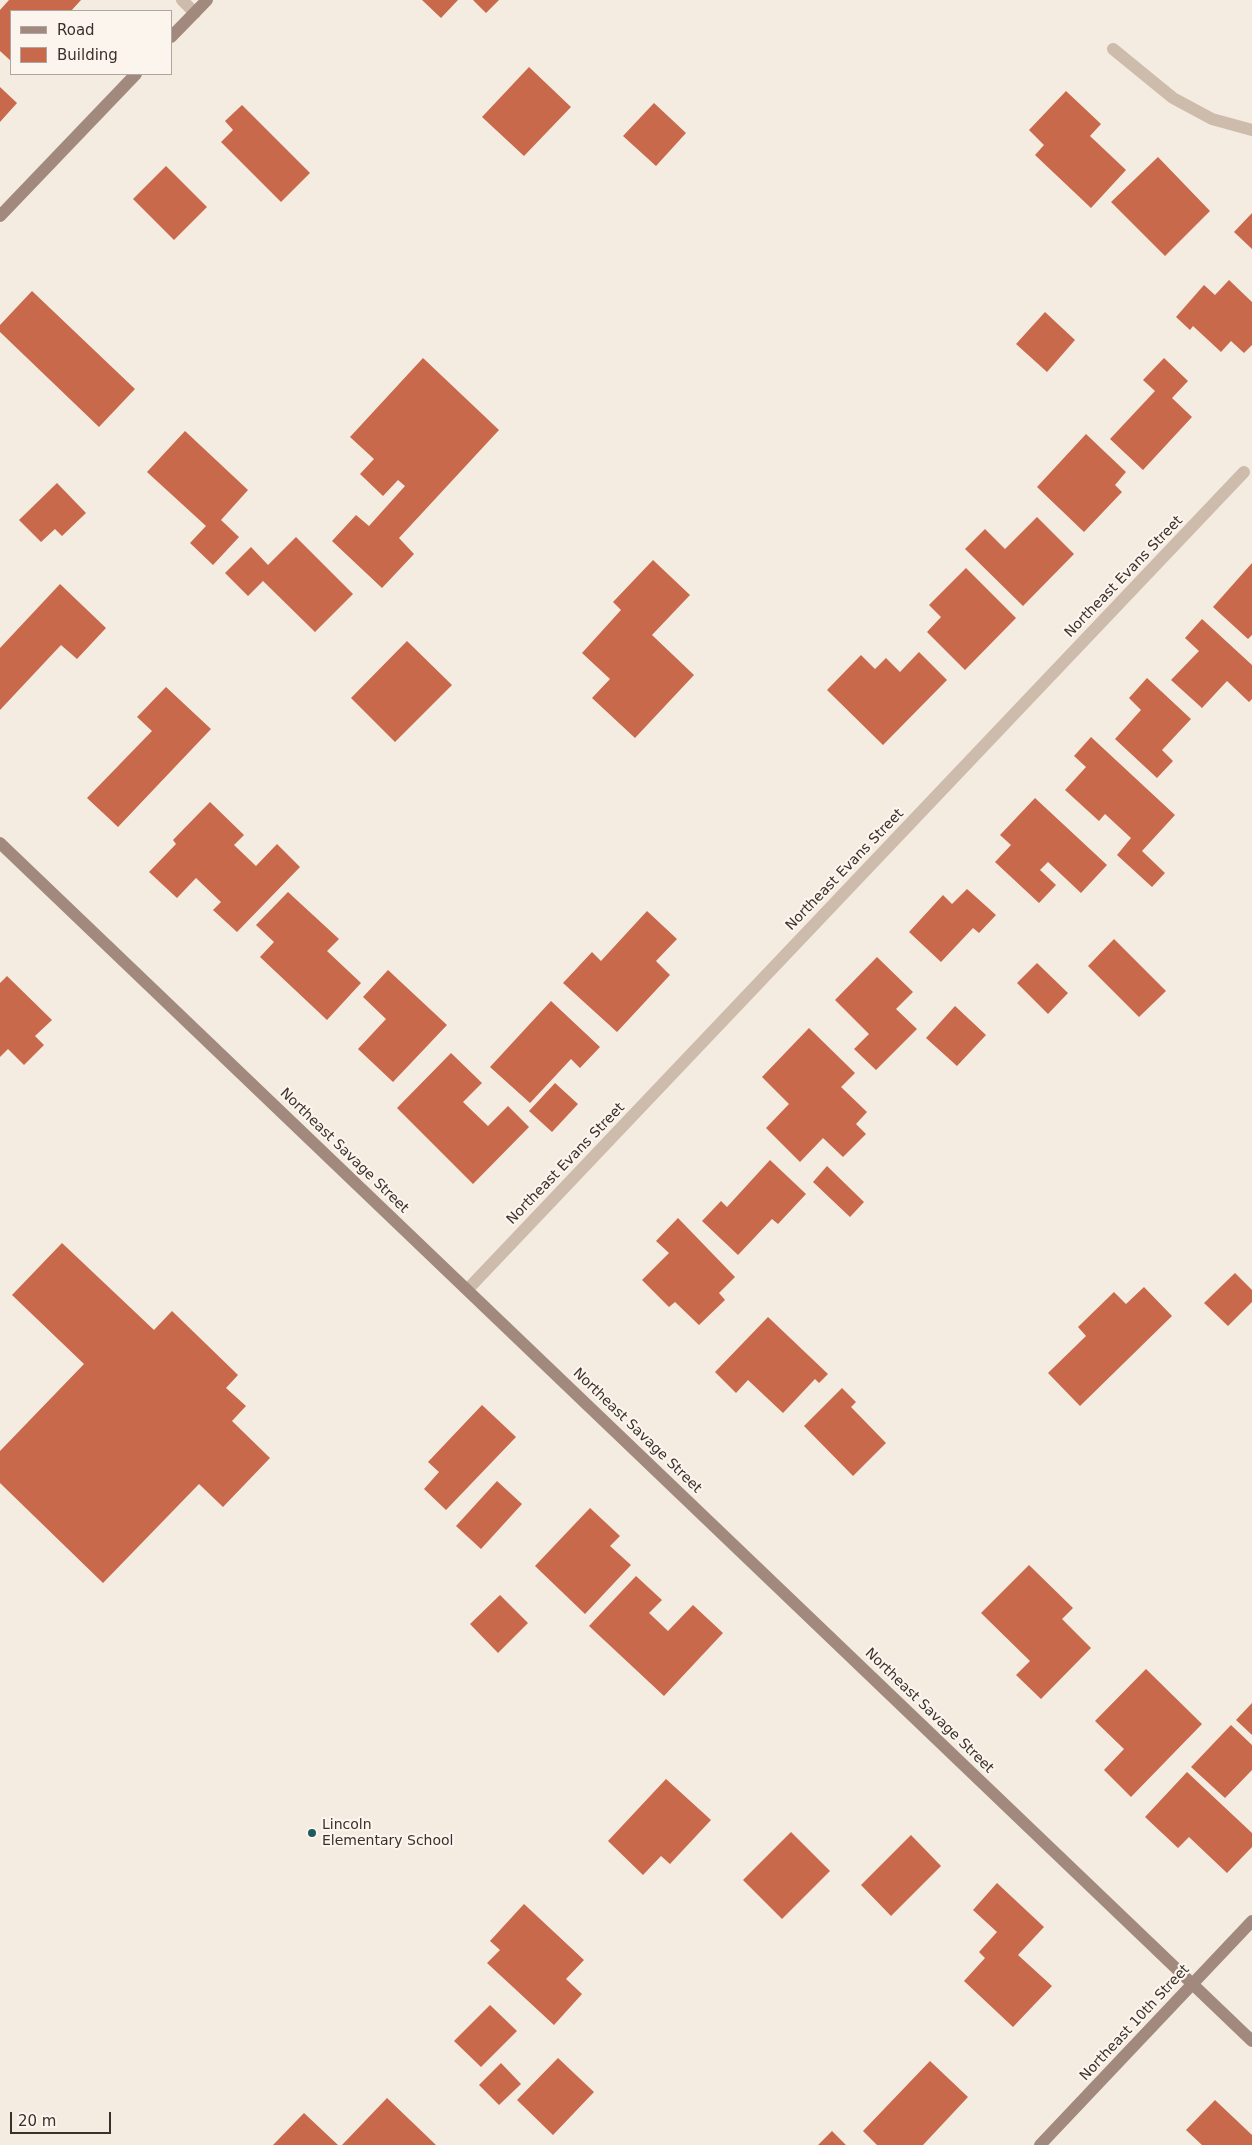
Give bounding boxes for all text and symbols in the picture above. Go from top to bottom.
legend [10,10,172,75]
text: Road [57,21,95,39]
text: Building [57,46,118,64]
street label: Northeast Evans Street [1062,513,1186,641]
street label: Northeast Evans Street [783,806,907,934]
street label: Northeast Savage Street [276,1085,412,1217]
street label: Northeast Evans Street [504,1100,628,1228]
street label: Northeast Savage Street [569,1365,705,1497]
street label: Northeast Savage Street [861,1645,997,1777]
place label: Lincoln Elementary School [322,1817,454,1850]
marker: Lincoln Elementary School [306,1827,318,1839]
street label: Northeast 10th Street [1077,1961,1193,2085]
scale bar [12,2102,114,2134]
text: 20 m [18,2112,56,2130]

